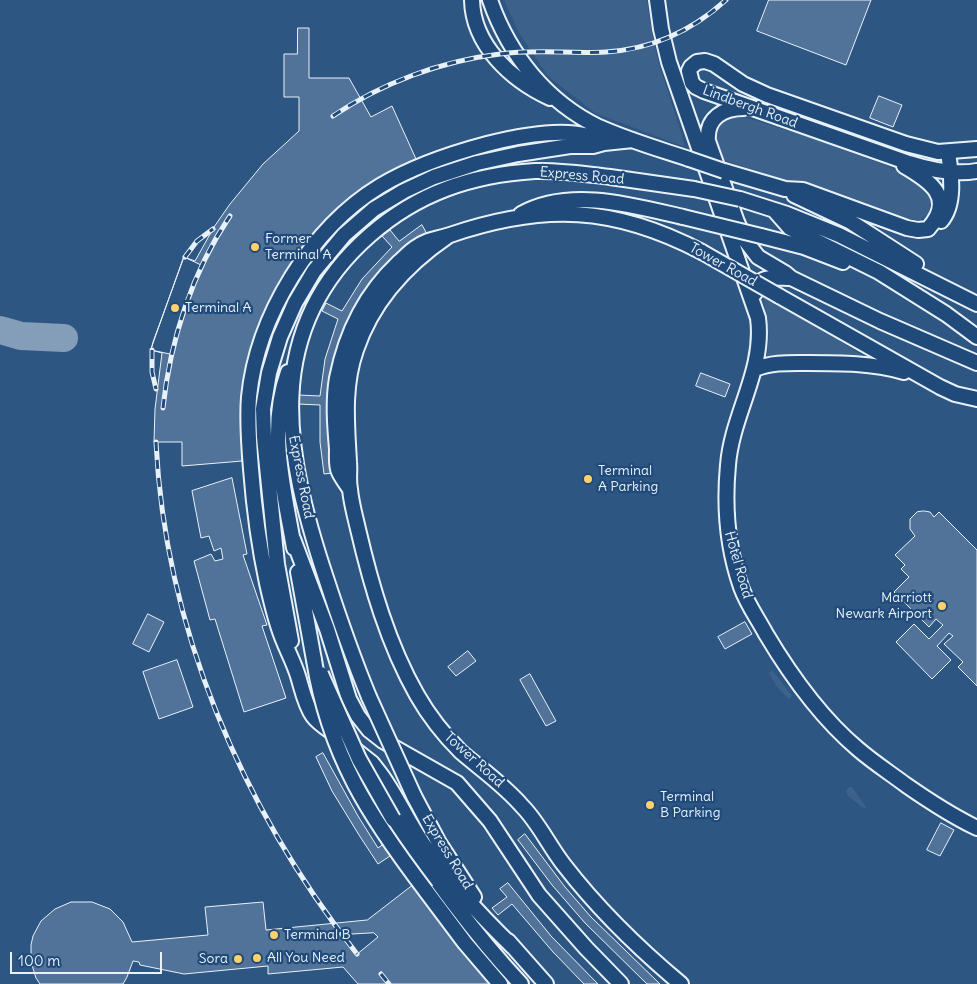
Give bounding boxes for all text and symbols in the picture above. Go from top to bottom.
street label: Lindbergh Road [700,82,800,132]
street label: Express Road [539,164,625,188]
place label: Former Terminal A [265,231,332,264]
street label: Tower Road [686,240,760,290]
marker: Former Terminal A [249,241,261,253]
place label: Terminal A [185,300,252,316]
marker: Terminal A [169,302,181,314]
street label: Express Road [285,434,317,520]
place label: Terminal A Parking [598,463,658,496]
marker: Terminal A Parking [582,473,594,485]
street label: Hotel Road [720,529,756,601]
place label: Marriott Newark Airport [836,590,932,622]
marker: Marriott Newark Airport [936,600,948,612]
street label: Tower Road [441,729,507,791]
place label: Terminal B Parking [660,789,720,822]
marker: Terminal B Parking [644,799,656,811]
street label: Express Road [418,811,476,893]
place label: Terminal B [284,927,351,943]
marker: Terminal B [268,929,280,941]
scale bar [12,942,165,974]
place label: All You Need [267,950,345,966]
text: 100 m [18,951,60,970]
place label: Sora [199,951,228,967]
marker: All You Need [251,952,263,964]
marker: Sora [232,953,244,965]

